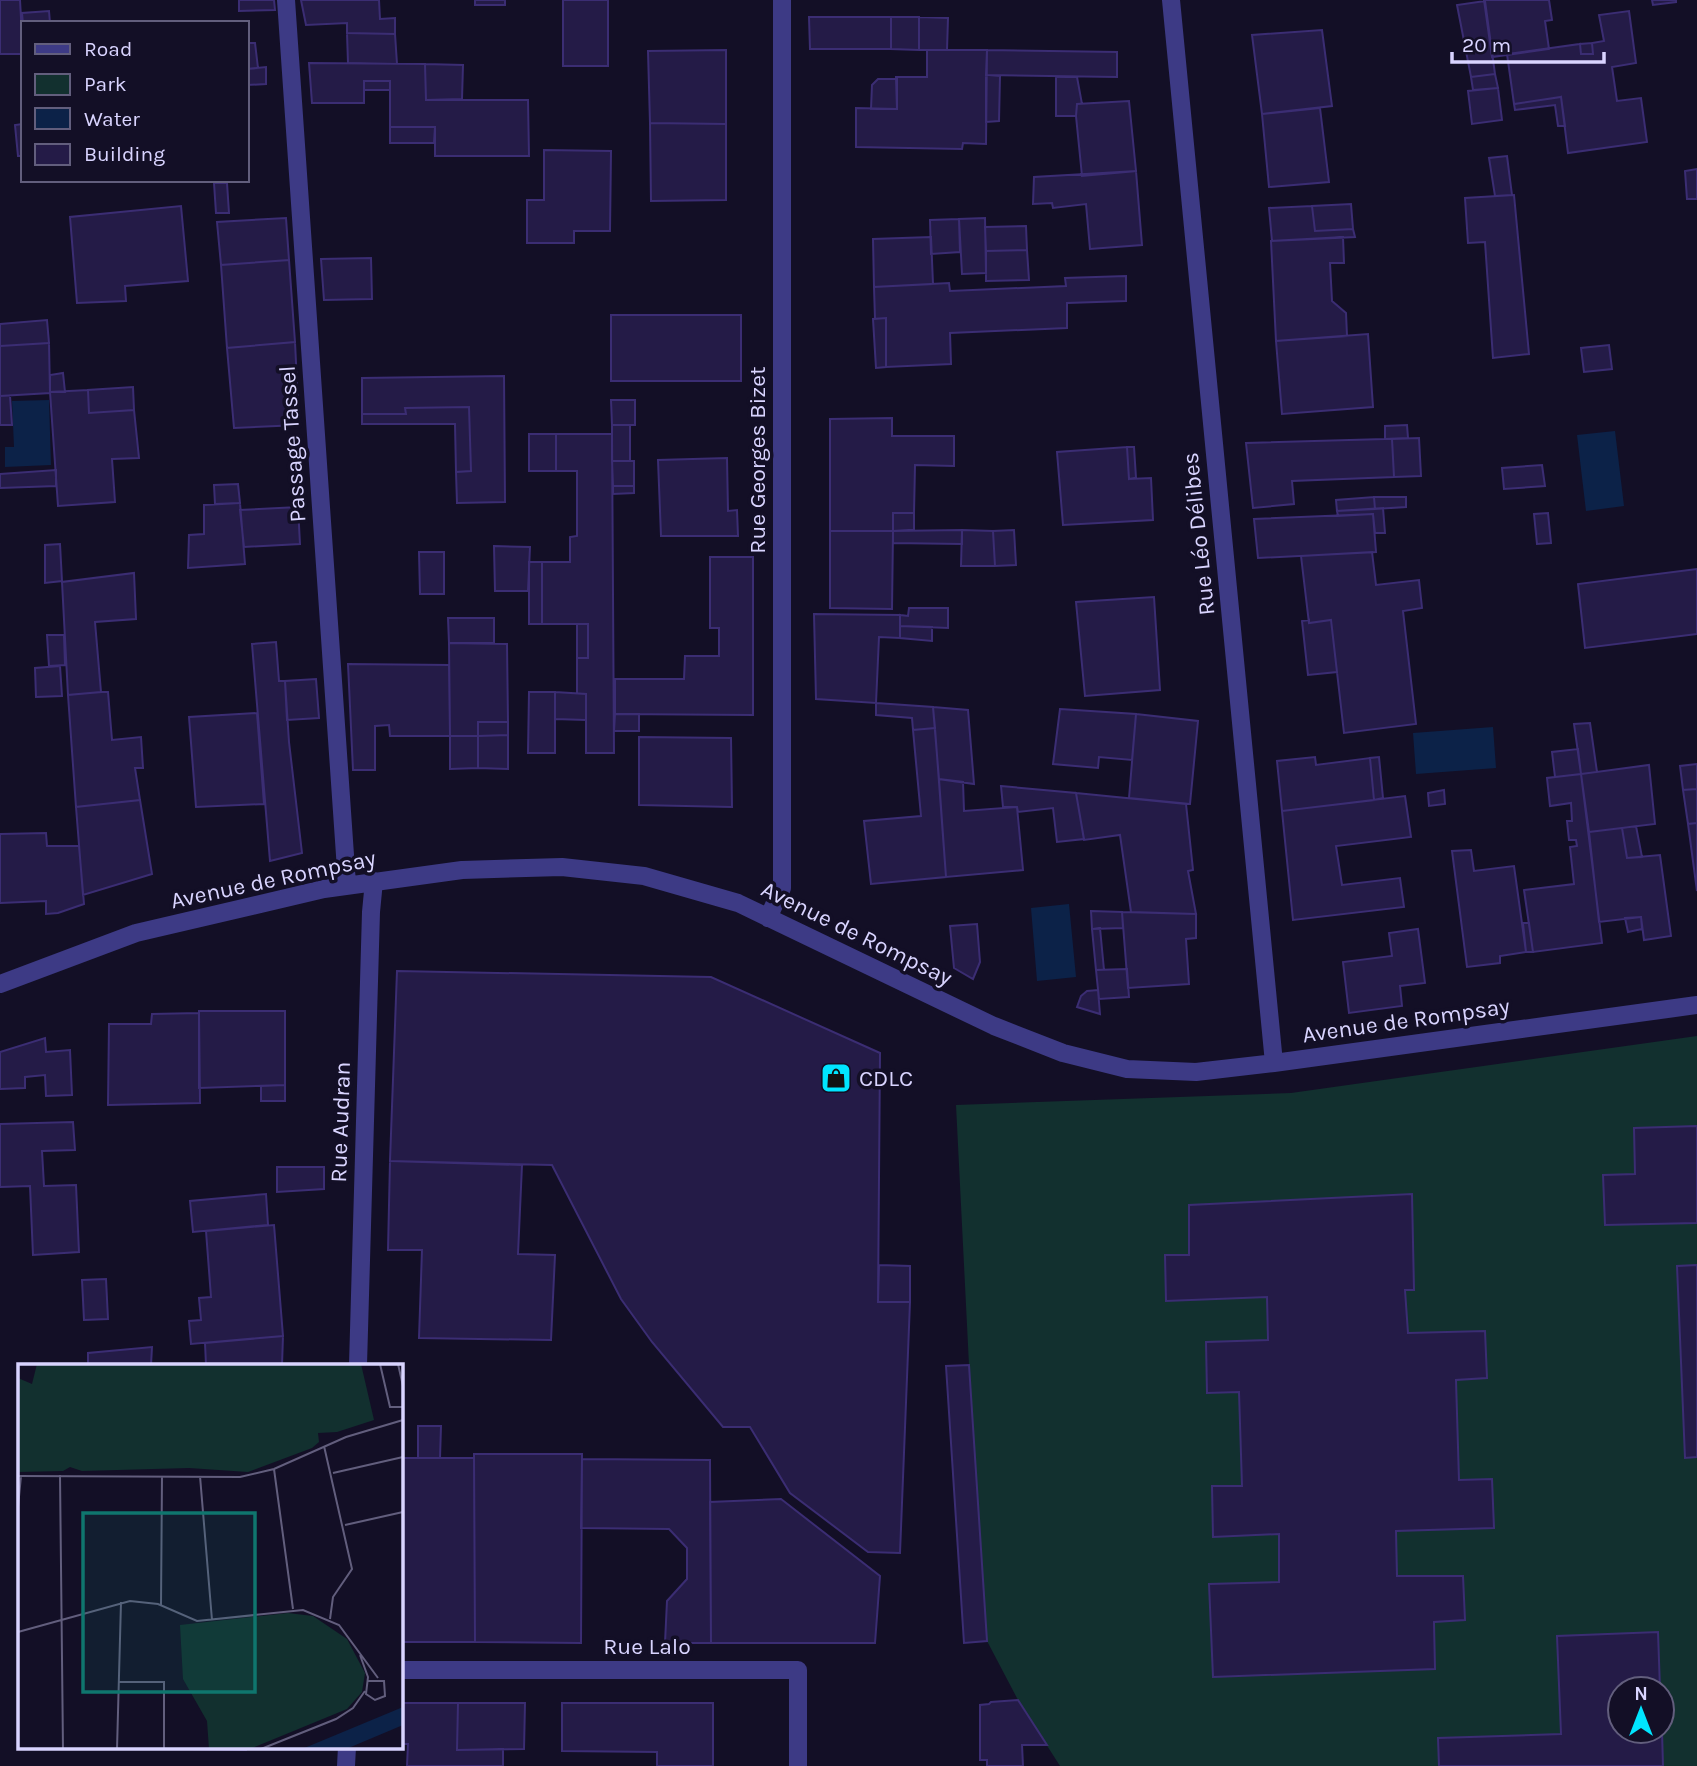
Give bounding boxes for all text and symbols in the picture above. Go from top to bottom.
legend [21,21,248,182]
scale bar [1452,21,1604,65]
text: 20 m [1462,33,1511,57]
text: Road [84,37,132,61]
text: Park [84,72,127,96]
text: Water [84,107,140,131]
text: Building [84,142,165,166]
street label: Passage Tassel [274,365,311,523]
street label: Rue Georges Bizet [744,366,771,554]
street label: Rue Léo Délibes [1177,451,1220,617]
street label: Avenue de Rompsay [168,844,378,914]
street label: Avenue de Rompsay [757,875,957,992]
street label: Avenue de Rompsay [1301,993,1512,1048]
street label: Rue Audran [325,1061,356,1183]
shop icon: CDLC [819,1061,853,1095]
place label: CDLC [859,1065,913,1092]
inset map [18,1364,402,1748]
street label: Rue Lalo [603,1633,691,1660]
north arrow [1606,1675,1676,1745]
text: N [1634,1683,1648,1705]

